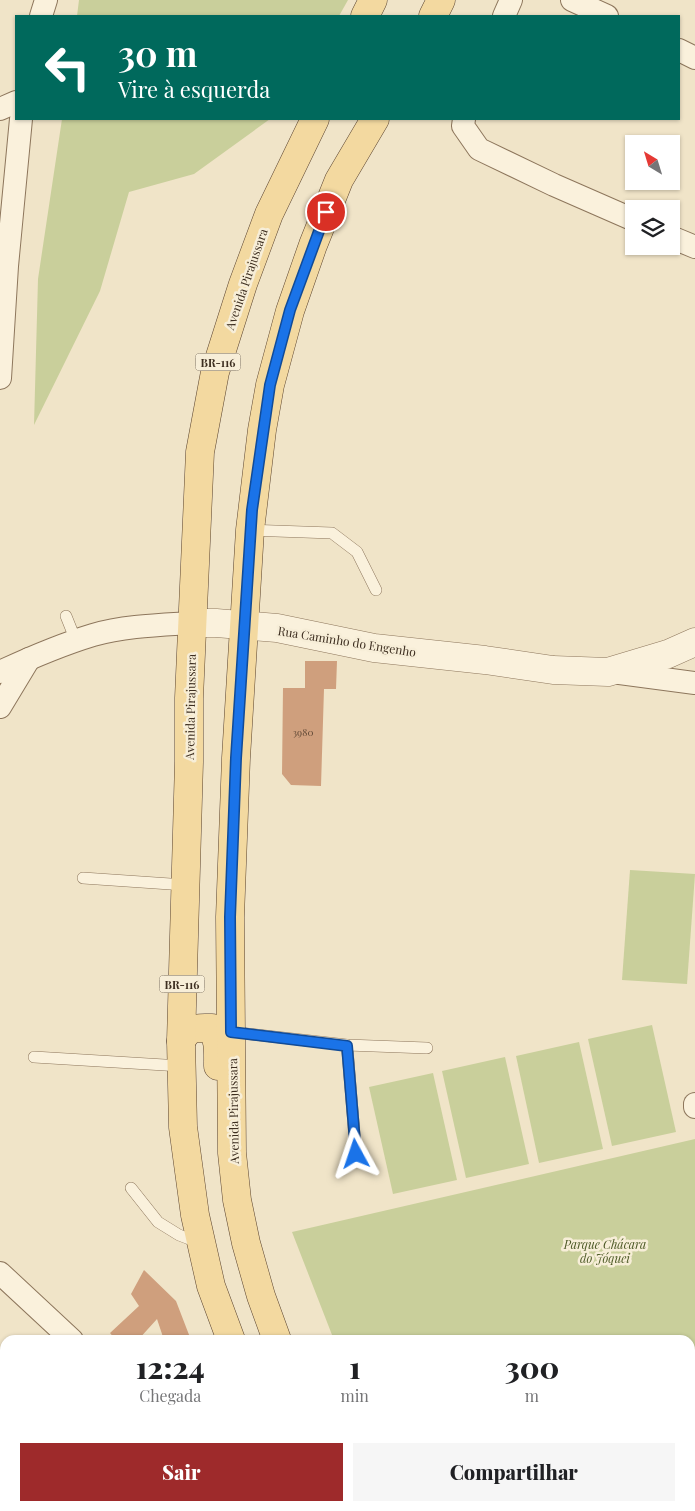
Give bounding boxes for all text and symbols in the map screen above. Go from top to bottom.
text: 30 m [118,29,198,76]
icon: left [35,35,100,100]
text: Vire à esquerda [118,74,270,104]
north arrow [625,135,680,190]
map controls [625,135,680,255]
pin [305,191,347,233]
icon: arrive [312,198,340,226]
button: layers [625,200,680,255]
street label: Avenida Pirajussara [221,226,271,333]
road number: BR-116 [196,354,240,371]
street label: Rua Caminho do Engenho [277,622,418,660]
street label: Avenida Pirajussara [181,654,199,761]
house number: 3980 [293,725,313,739]
road number: BR-116 [160,976,204,992]
street label: Avenida Pirajussara [224,1058,242,1165]
position arrow [329,1127,381,1179]
park label: Parque Chácara do Jóquei [563,1236,646,1266]
text: 12:24 [136,1347,205,1387]
text: 1 [349,1347,361,1387]
text: 300 [505,1347,559,1387]
text: Chegada [139,1385,201,1406]
text: min [340,1385,369,1406]
text: m [525,1385,539,1406]
button: Sair [20,1443,343,1501]
button: Compartilhar [353,1443,675,1501]

